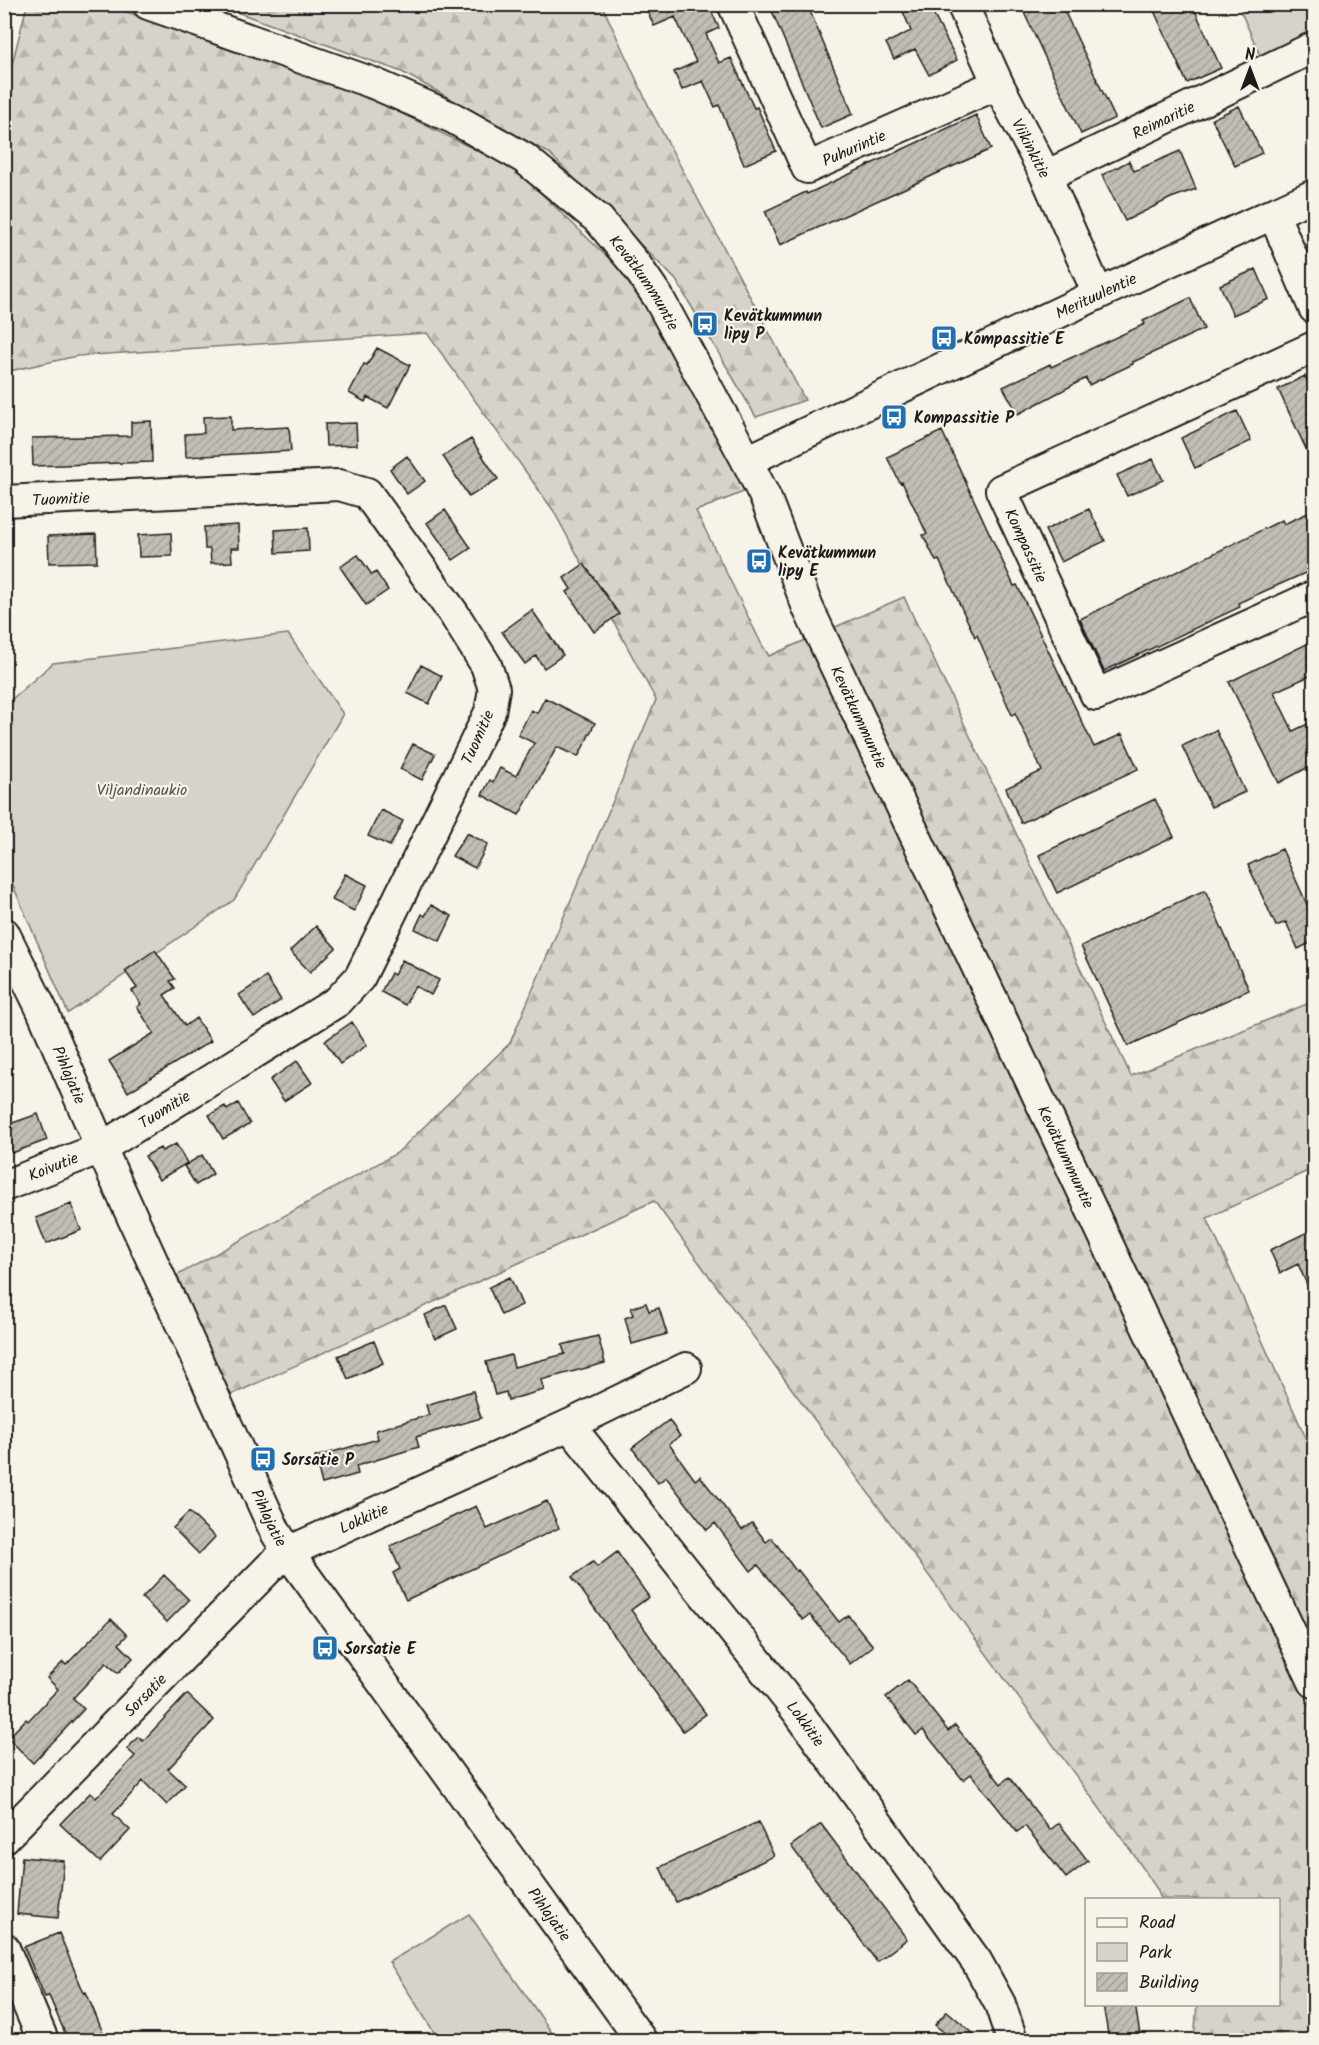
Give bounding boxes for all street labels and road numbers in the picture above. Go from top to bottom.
street label: Reimaritie [1128,95,1199,147]
street label: Viikinkitie [1004,114,1056,183]
street label: Puhurintie [818,124,890,174]
street label: Kevätkummuntie [602,230,685,335]
street label: Merituulentie [1051,267,1141,327]
street label: Tuomitie [32,486,90,514]
street label: Kompassitie [997,505,1053,587]
street label: Kevätkummuntie [823,662,893,773]
street label: Tuomitie [455,706,501,769]
street label: Pihlajatie [45,1042,92,1108]
street label: Tuomitie [134,1085,196,1136]
street label: Kevätkummuntie [1030,1102,1100,1213]
street label: Koivutie [25,1146,82,1189]
street label: Pihlajatie [244,1485,293,1552]
street label: Lokkitie [335,1497,393,1541]
street label: Sorsatie [119,1668,173,1723]
street label: Lokkitie [779,1696,830,1753]
street label: Pihlajatie [520,1883,577,1947]

